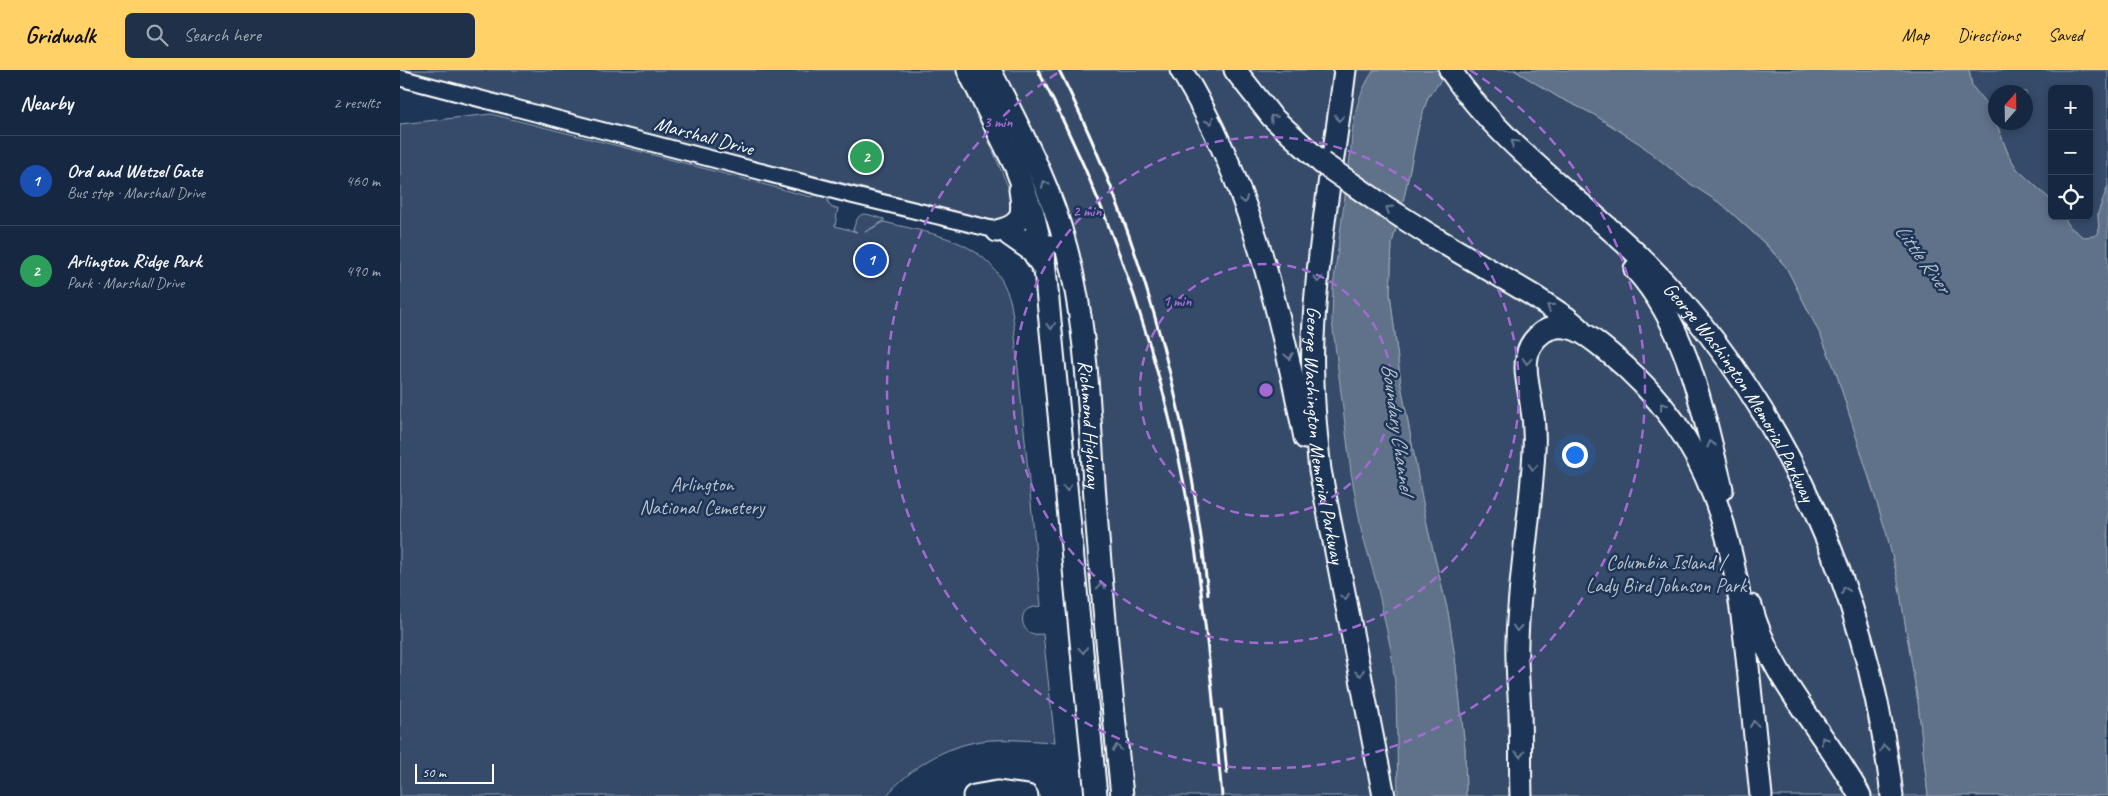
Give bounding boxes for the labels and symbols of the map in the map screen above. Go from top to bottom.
north arrow [1988,85,2033,130]
street label: Marshall Drive [652,111,758,162]
text: 3 min [984,113,1013,132]
one-way arrow [1270,115,1279,124]
one-way arrow [1334,115,1345,123]
one-way arrow [1204,116,1214,125]
pin: 2 [850,138,882,176]
one-way arrow [1511,140,1520,149]
one-way arrow [1041,180,1052,189]
one-way arrow [1238,195,1248,204]
text: 2 min [1073,202,1102,221]
one-way arrow [1385,206,1394,216]
water label: Little River [1889,218,1959,300]
pin: 1 [855,241,887,279]
one-way arrow [1313,276,1324,284]
street label: George Washington Memorial Parkway [1658,277,1822,507]
text: 1 min [1163,292,1192,311]
one-way arrow [1546,304,1556,313]
street label: George Washington Memorial Parkway [1300,306,1351,568]
one-way arrow [1045,323,1056,331]
one-way arrow [1283,351,1293,360]
one-way arrow [1522,357,1533,365]
street label: Richmond Highway [1073,359,1107,491]
water label: Boundary Channel [1376,362,1421,501]
centre of rings [1257,381,1275,399]
one-way arrow [1660,403,1668,412]
one-way arrow [1706,440,1717,449]
your location [1562,442,1588,468]
one-way arrow [1528,463,1539,471]
park label: Arlington National Cemetery [640,472,767,520]
one-way arrow [1061,484,1072,492]
park label: Columbia Island / Lady Bird Johnson Park [1586,550,1748,598]
one-way arrow [1096,582,1107,590]
one-way arrow [1840,587,1850,595]
one-way arrow [1339,592,1349,601]
one-way arrow [1512,625,1523,633]
one-way arrow [1077,646,1088,654]
one-way arrow [1354,669,1364,678]
one-way arrow [1749,720,1760,728]
one-way arrow [1821,736,1830,746]
one-way arrow [1112,743,1123,751]
one-way arrow [1880,743,1890,752]
one-way arrow [1515,750,1525,758]
scale bar [415,761,494,784]

